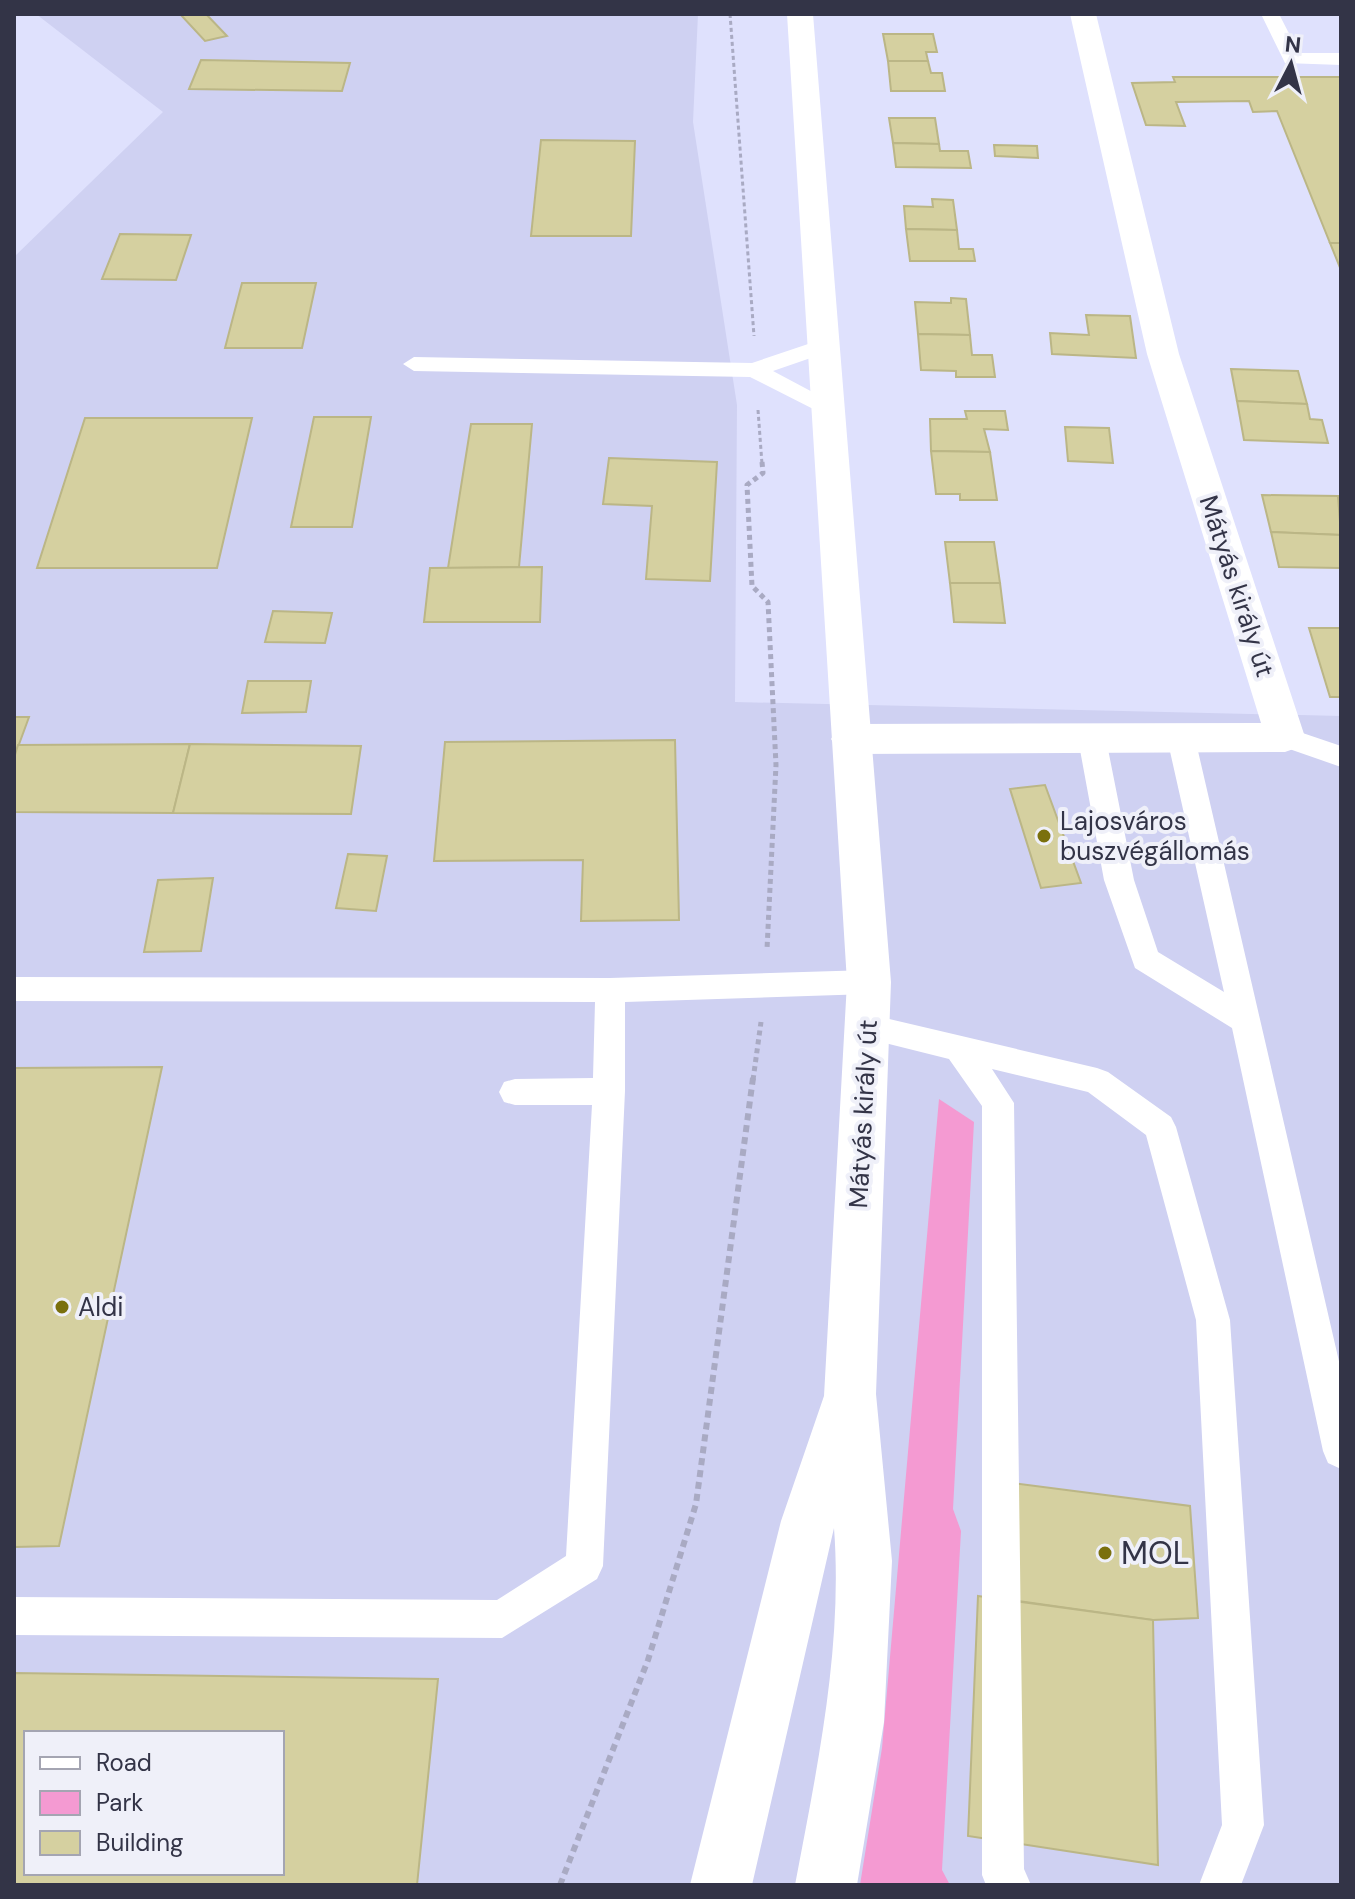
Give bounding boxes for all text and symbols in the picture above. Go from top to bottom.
north arrow [1251,24,1331,104]
text: N [1284,29,1303,60]
street label: Mátyás király út [1192,491,1282,681]
place label: Lajosváros buszvégállomás [1060,804,1250,868]
marker: Lajosváros buszvégállomás [1035,827,1053,845]
street label: Mátyás király út [841,1019,885,1209]
place label: Aldi [78,1290,124,1324]
marker: Aldi [53,1298,71,1316]
place label: MOL [1121,1532,1190,1574]
marker: MOL [1096,1544,1114,1562]
legend [24,1731,284,1875]
text: Road [96,1747,152,1778]
text: Park [96,1787,143,1818]
text: Building [96,1827,183,1858]

